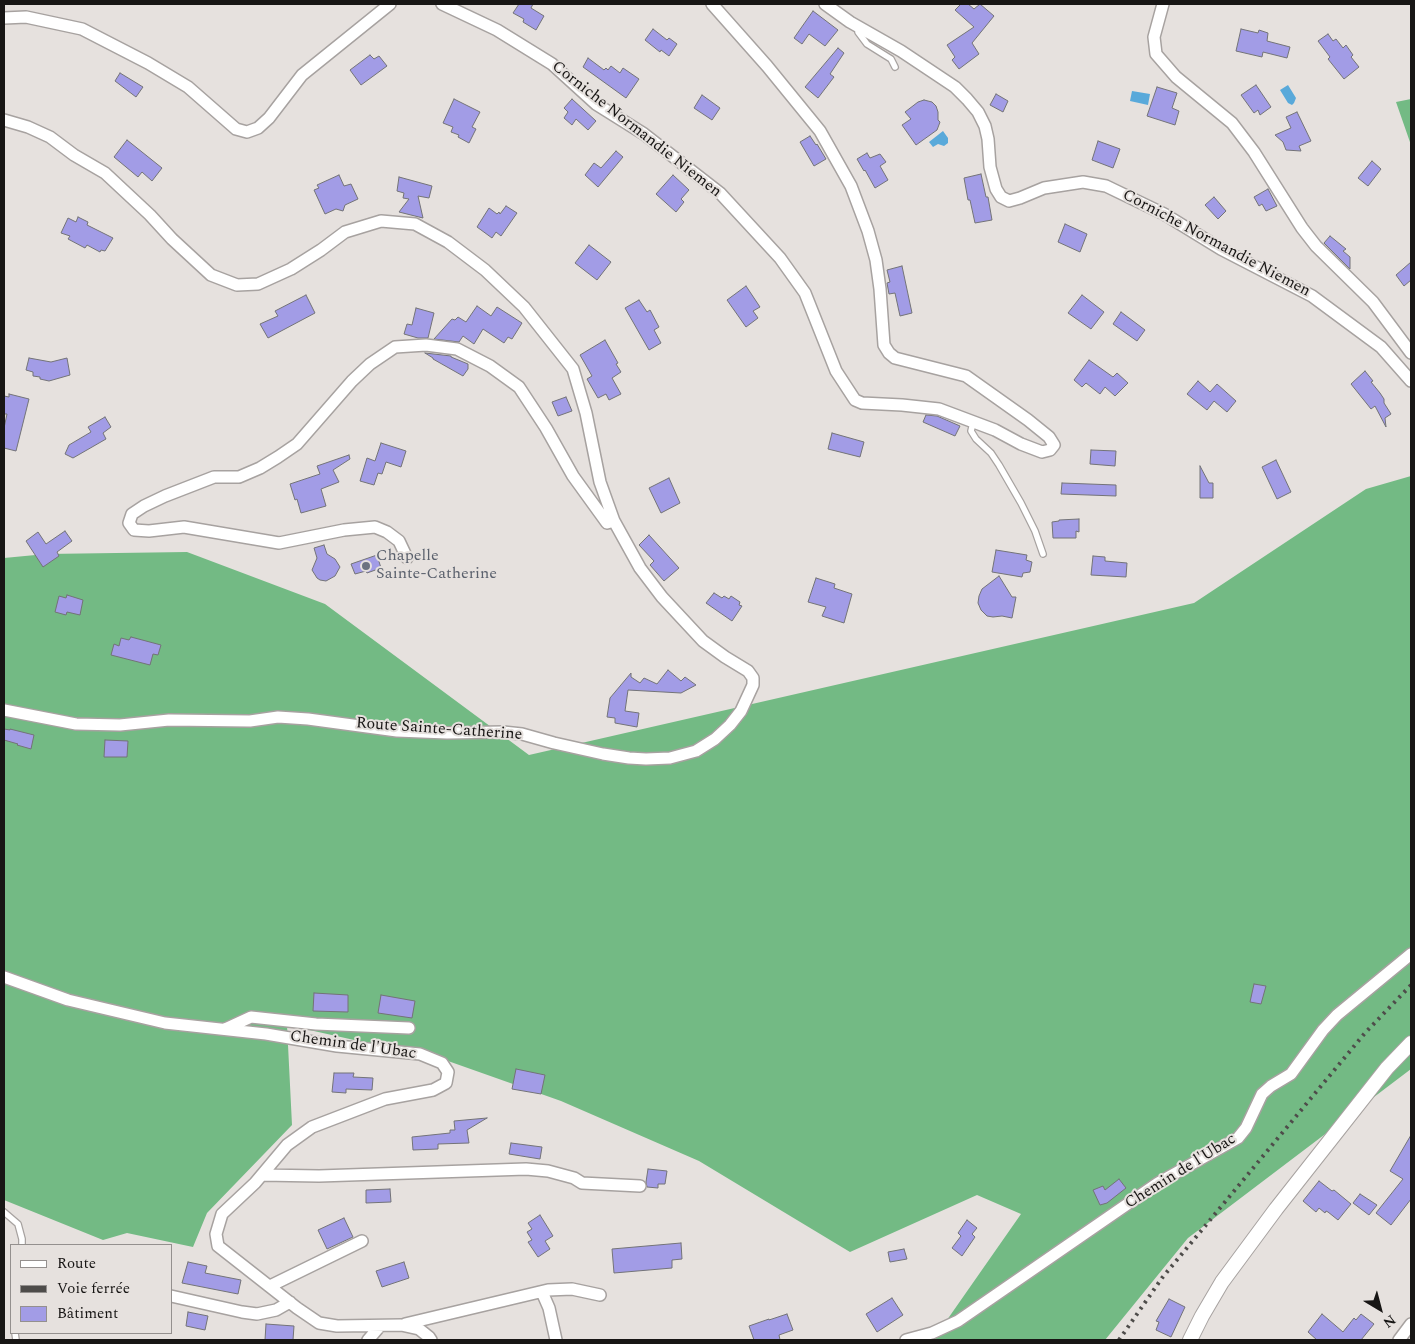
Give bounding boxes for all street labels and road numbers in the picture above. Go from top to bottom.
street label: Corniche Normandie Niemen [547,58,725,202]
street label: Corniche Normandie Niemen [1119,186,1313,302]
street label: Route Sainte-Catherine [355,715,523,745]
street label: Chemin de l'Ubac [289,1028,417,1064]
street label: Chemin de l'Ubac [1122,1130,1240,1214]

